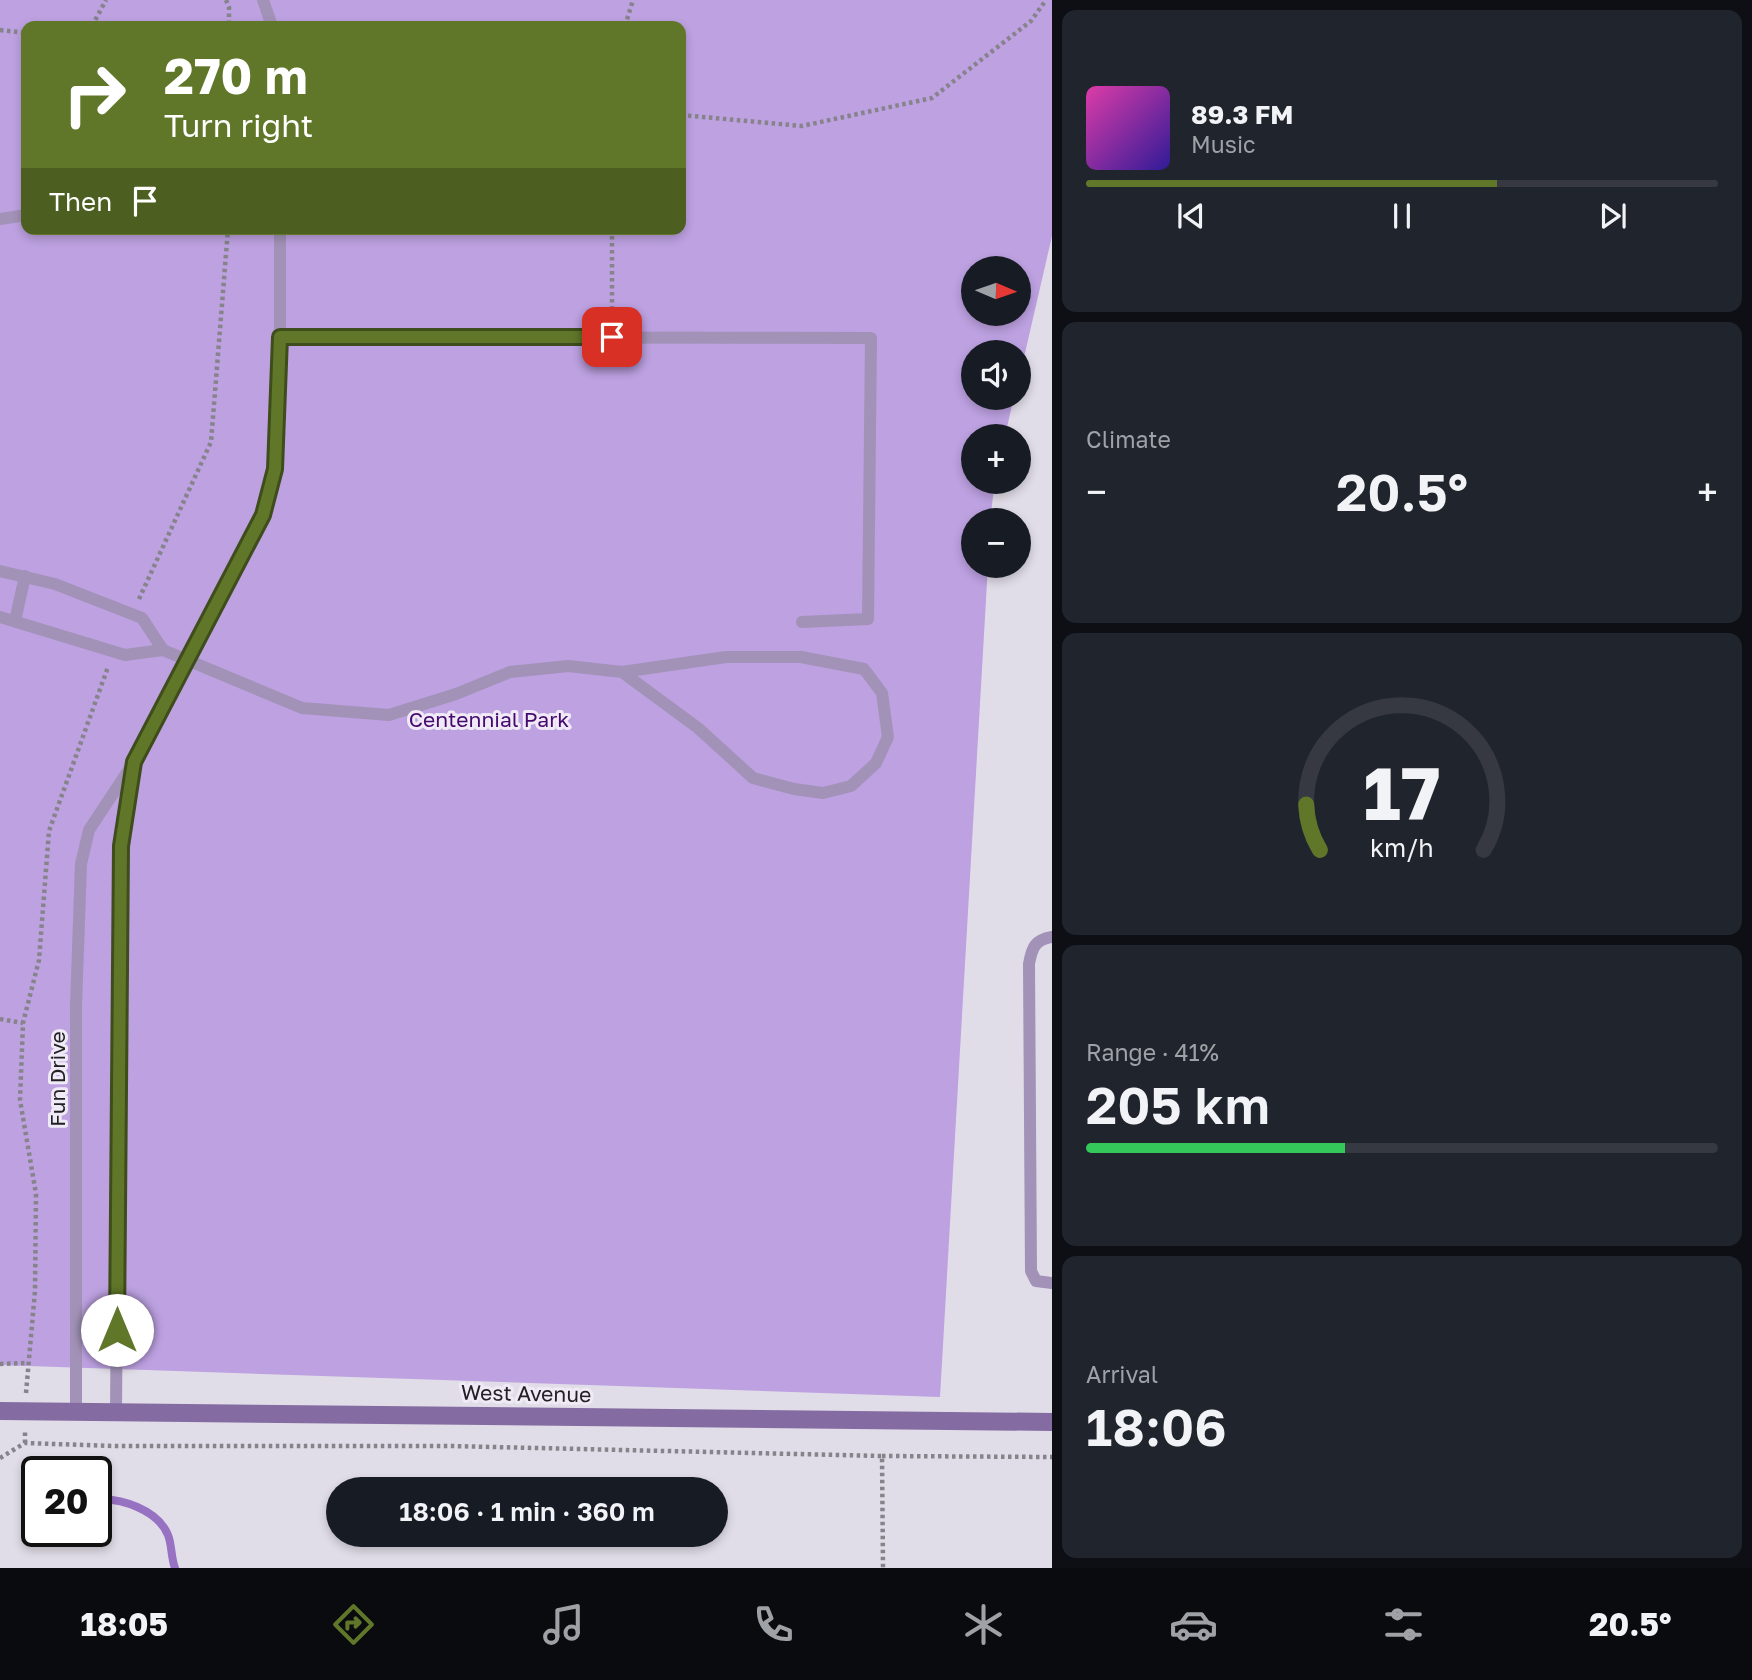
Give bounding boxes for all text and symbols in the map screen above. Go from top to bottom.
text: 270 m [164,46,308,105]
icon: right [49,49,140,140]
text: 89.3 FM [1191,99,1293,130]
text: Turn right [164,106,313,144]
text: Music [1191,130,1256,158]
icon: arrive [126,182,164,220]
text: Then [49,186,112,217]
icon: previous [1172,197,1210,235]
icon: pause [1383,197,1421,235]
icon: next [1594,197,1632,235]
north arrow [961,256,1031,326]
map controls [961,256,1031,578]
pin [582,307,642,367]
icon: arrive [593,318,631,356]
button: sound [961,340,1031,410]
button: + [961,424,1031,494]
text: Climate [1086,425,1171,453]
text: 20.5° [1336,460,1468,522]
text: − [1086,469,1107,514]
text: + [1697,469,1718,514]
button: − [961,508,1031,578]
park label: Centennial Park [409,706,569,732]
text: 17 [1363,749,1441,836]
text: km/h [1370,832,1434,863]
street label: Fun Drive [44,1031,70,1127]
text: Range · 41% [1086,1038,1219,1066]
text: 205 km [1086,1073,1270,1135]
position arrow [80,1293,154,1367]
text: Arrival [1086,1360,1158,1388]
street label: West Avenue [461,1379,591,1407]
text: 18:06 [1086,1395,1227,1457]
speed limit sign: 20 [21,1456,112,1547]
text: 18:06 · 1 min · 360 m [399,1496,655,1527]
icon: directions [329,1600,378,1649]
icon: music [539,1600,588,1649]
icon: phone [749,1600,798,1649]
icon: climate [959,1600,1008,1649]
icon: car [1169,1600,1218,1649]
icon: filters [1379,1600,1428,1649]
text: 18:05 [80,1605,168,1643]
text: 20.5° [1589,1605,1671,1643]

